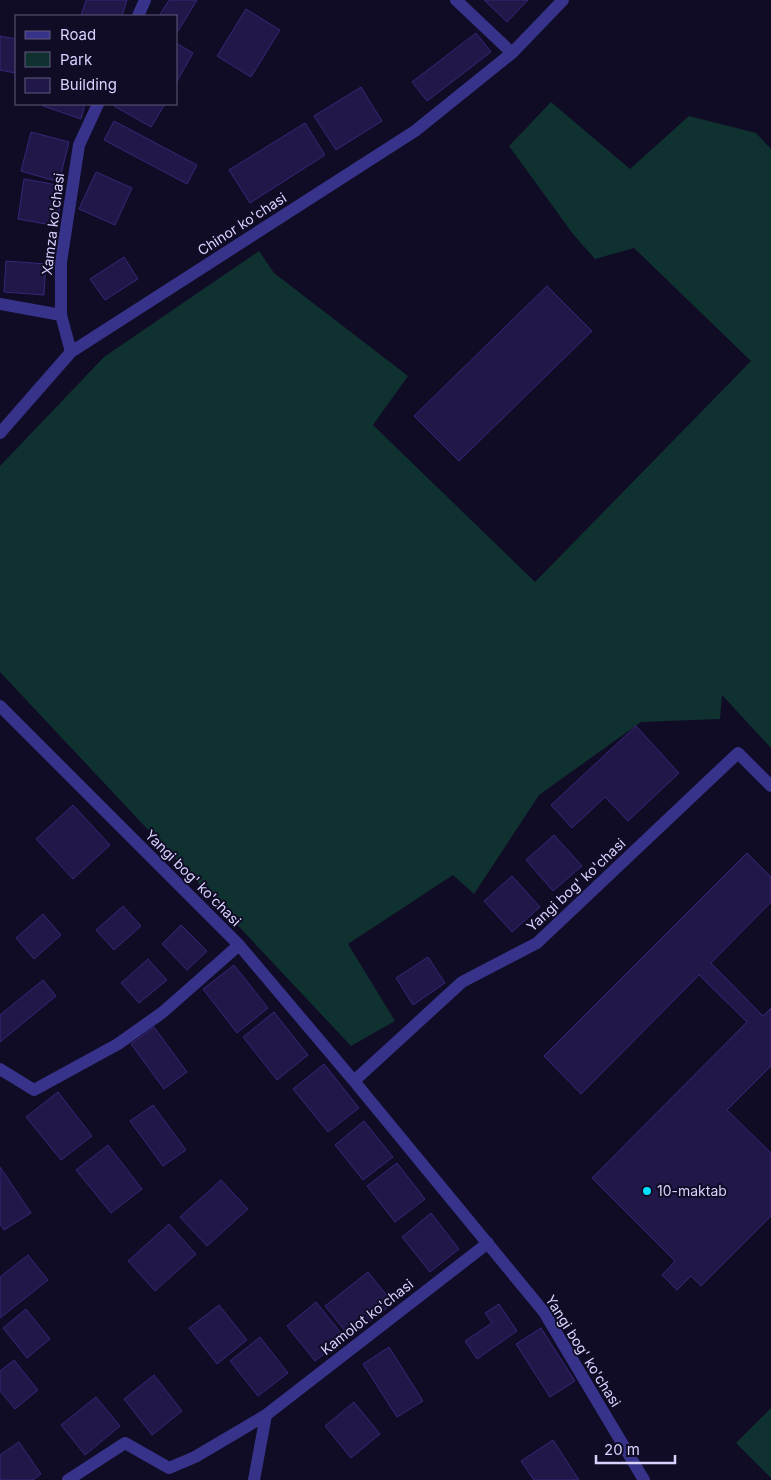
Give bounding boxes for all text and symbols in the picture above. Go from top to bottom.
legend [15,15,178,105]
text: Road [60,25,96,44]
text: Park [60,50,93,69]
text: Building [60,75,117,94]
street label: Xamza ko'chasi [38,172,67,276]
street label: Chinor ko'chasi [194,189,289,259]
street label: Yangi bog' ko'chasi [142,826,245,929]
street label: Yangi bog' ko'chasi [523,835,629,935]
place label: 10-maktab [657,1182,727,1199]
marker: 10-maktab [641,1185,653,1197]
street label: Kamolot ko'chasi [317,1275,416,1358]
street label: Yangi bog' ko'chasi [542,1292,625,1410]
scale bar [596,1432,675,1464]
text: 20 m [604,1440,640,1459]

